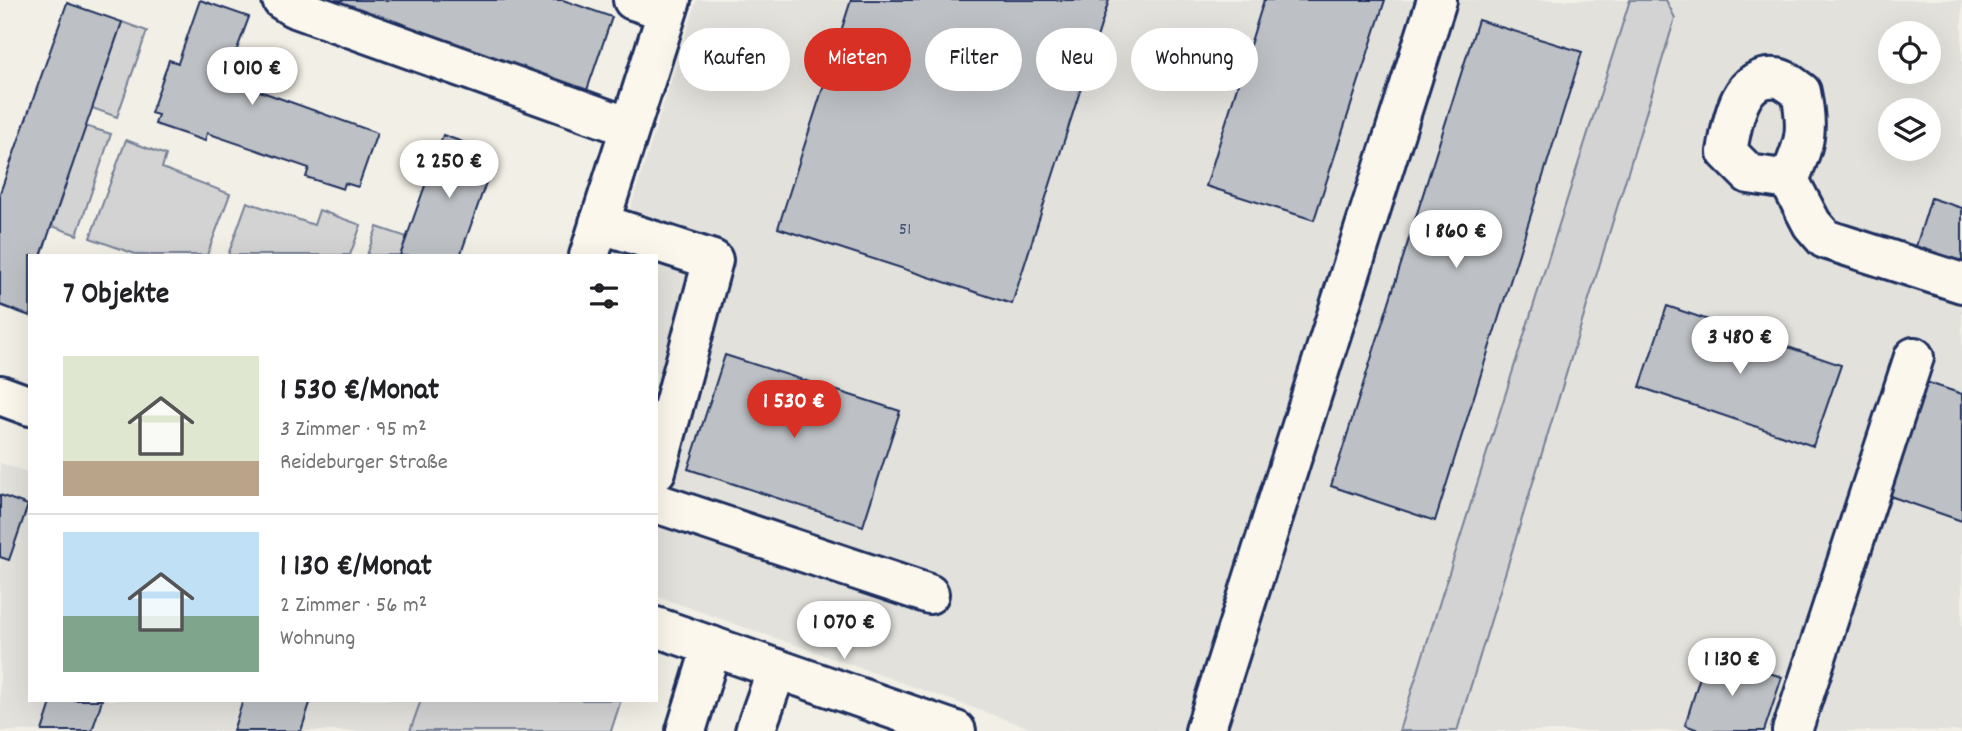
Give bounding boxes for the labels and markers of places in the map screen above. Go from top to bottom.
pin: 1 010 € [187,48,317,107]
pin: 2 250 € [384,140,514,200]
pin: 1 860 € [1391,210,1521,270]
pin: 3 480 € [1675,316,1805,376]
pin: 1 530 € [729,380,859,440]
pin: 1 070 € [779,602,909,661]
pin: 1 130 € [1667,638,1797,698]

